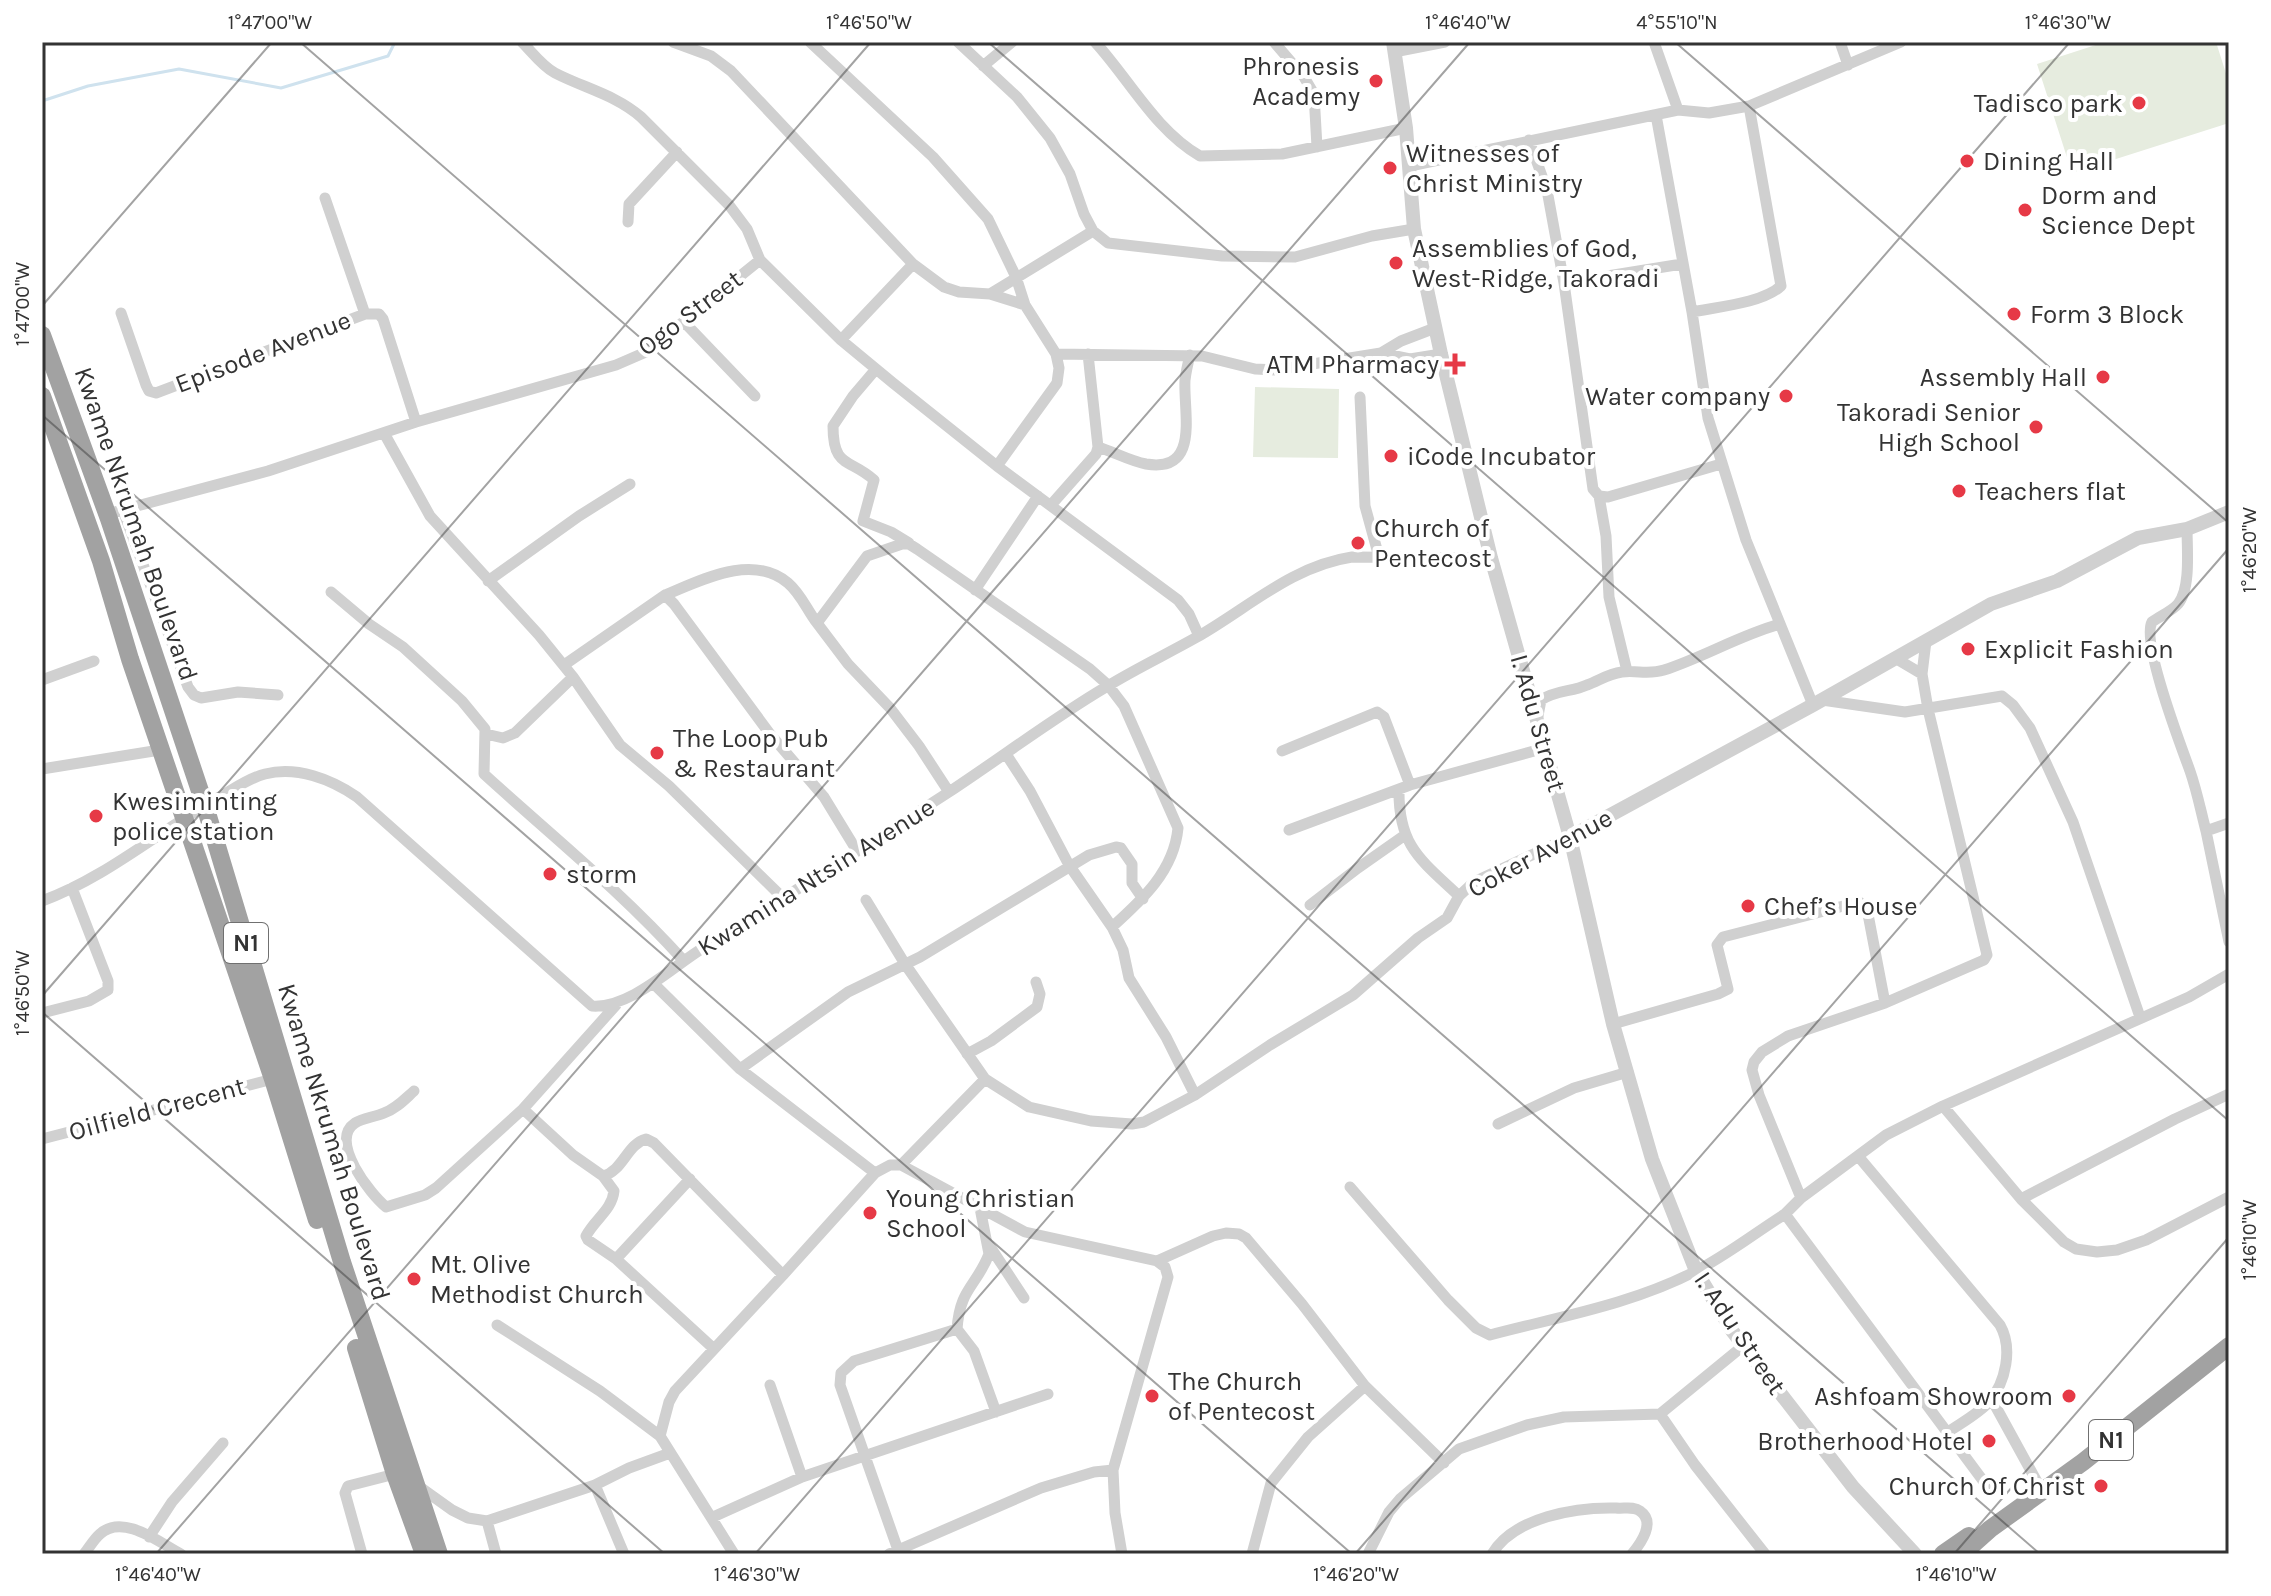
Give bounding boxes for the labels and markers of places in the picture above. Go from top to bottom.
place label: Phronesis Academy [1242,51,1360,112]
marker: Phronesis Academy [1367,72,1385,90]
place label: Tadisco park [1974,88,2123,119]
marker: Tadisco park [2130,94,2148,112]
place label: Witnesses of Christ Ministry [1406,138,1583,199]
place label: Dining Hall [1983,146,2114,177]
marker: Dining Hall [1958,152,1976,170]
marker: Witnesses of Christ Ministry [1381,159,1399,177]
place label: Dorm and Science Dept [2041,180,2196,241]
marker: Dorm and Science Dept [2016,201,2034,219]
place label: Assemblies of God, West-Ridge, Takoradi [1412,233,1660,294]
marker: Assemblies of God, West-Ridge, Takoradi [1387,254,1405,272]
place label: Form 3 Block [2030,299,2184,330]
marker: Form 3 Block [2005,305,2023,323]
place label: ATM Pharmacy [1266,349,1439,380]
marker: ATM Pharmacy [1446,355,1464,373]
place label: Assembly Hall [1920,362,2087,393]
marker: Assembly Hall [2094,368,2112,386]
place label: Water company [1585,381,1770,412]
marker: Water company [1777,387,1795,405]
place label: Takoradi Senior High School [1837,397,2021,458]
marker: Takoradi Senior High School [2027,418,2045,436]
place label: iCode Incubator [1407,441,1596,472]
marker: iCode Incubator [1382,447,1400,465]
place label: Teachers flat [1975,476,2126,507]
marker: Teachers flat [1950,482,1968,500]
place label: Church of Pentecost [1374,513,1492,574]
marker: Church of Pentecost [1349,534,1367,552]
place label: Explicit Fashion [1984,634,2174,665]
marker: Explicit Fashion [1959,640,1977,658]
place label: The Loop Pub & Restaurant [673,723,835,784]
marker: The Loop Pub & Restaurant [648,744,666,762]
place label: Kwesiminting police station [112,786,277,847]
marker: Kwesiminting police station [87,807,105,825]
place label: storm [566,859,637,890]
marker: storm [541,865,559,883]
place label: Chef’s House [1764,891,1918,922]
marker: Chef’s House [1739,897,1757,915]
place label: Young Christian School [886,1183,1075,1244]
marker: Young Christian School [861,1204,879,1222]
place label: Mt. Olive Methodist Church [430,1249,644,1310]
marker: Mt. Olive Methodist Church [405,1270,423,1288]
place label: The Church of Pentecost [1168,1366,1315,1427]
place label: Ashfoam Showroom [1814,1381,2053,1412]
marker: The Church of Pentecost [1143,1387,1161,1405]
marker: Ashfoam Showroom [2060,1387,2078,1405]
place label: Brotherhood Hotel [1757,1426,1973,1457]
marker: Brotherhood Hotel [1980,1432,1998,1450]
place label: Church Of Christ [1889,1471,2085,1502]
marker: Church Of Christ [2092,1477,2110,1495]

